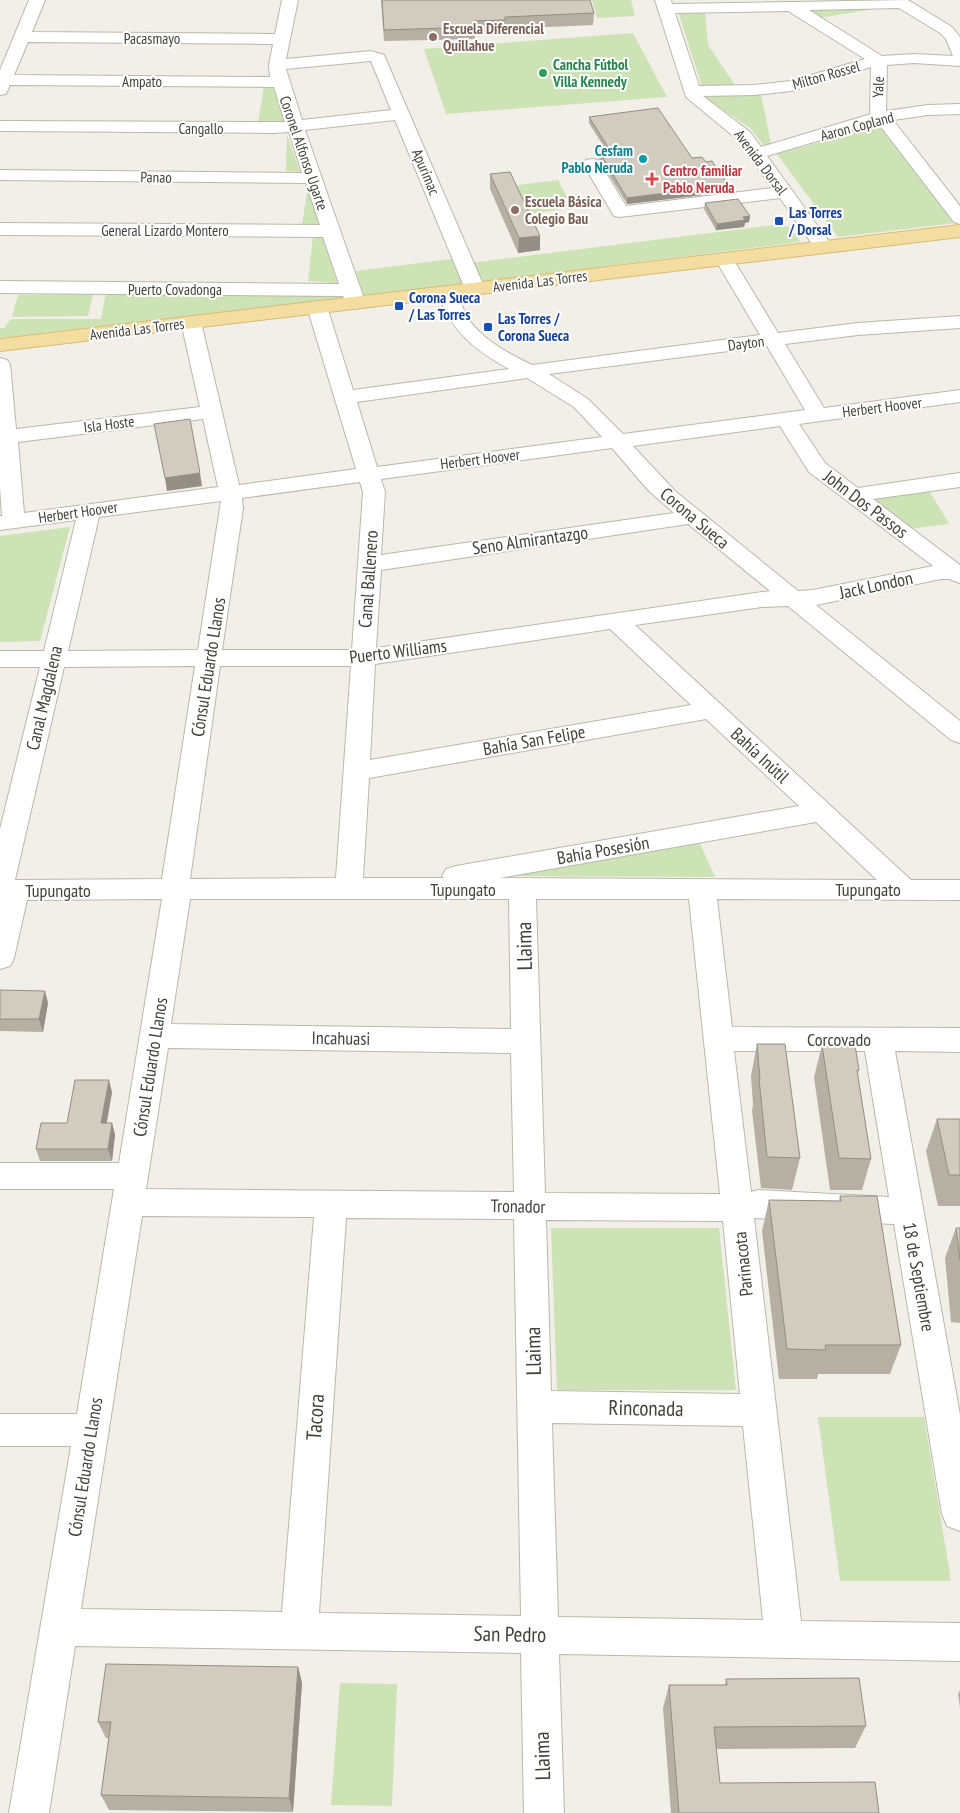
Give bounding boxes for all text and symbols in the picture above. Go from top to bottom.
place label: Escuela Diferencial Quillahue [443,19,544,55]
street label: Pacasmayo [124,29,180,48]
marker: Escuela Diferencial Quillahue [427,31,439,43]
place label: Cancha Fútbol Villa Kennedy [552,55,629,91]
street label: Milton Rossel [790,56,862,94]
marker: Cancha Fútbol Villa Kennedy [537,67,549,79]
street label: Ampato [122,72,162,91]
street label: Yale [868,76,888,98]
street label: Coronel Alfonso Ugarte [276,93,332,213]
street label: Aaron Copland [818,107,896,145]
street label: Cangallo [178,119,224,138]
street label: Avenida Dorsal [730,125,792,199]
place label: Cesfam Pablo Neruda [561,141,633,177]
street label: Apurímac [408,146,444,199]
marker: Cesfam Pablo Neruda [637,153,649,165]
place label: Centro familiar Pablo Neruda [663,161,743,197]
street label: Panao [140,167,172,187]
marker: Centro familiar Pablo Neruda [645,172,659,186]
place label: Escuela Básica Colegio Bau [525,192,602,228]
place label: Las Torres / Dorsal [788,203,842,239]
marker: Escuela Básica Colegio Bau [509,204,521,216]
marker: Las Torres / Dorsal [773,215,785,227]
street label: General Lizardo Montero [101,221,229,240]
street label: Avenida Las Torres [492,266,588,296]
street label: Puerto Covadonga [128,280,222,299]
place label: Corona Sueca / Las Torres [408,288,480,324]
marker: Corona Sueca / Las Torres [393,300,405,312]
place label: Las Torres / Corona Sueca [498,309,569,345]
street label: Avenida Las Torres [89,314,185,344]
marker: Las Torres / Corona Sueca [482,321,494,333]
street label: Dayton [727,331,765,355]
street label: Herbert Hoover [841,393,924,421]
street label: Isla Hoste [83,411,135,437]
street label: Herbert Hoover [439,445,522,473]
street label: John Dos Passos [818,464,913,543]
street label: Corona Sueca [656,482,734,554]
street label: Herbert Hoover [37,497,120,527]
street label: Seno Almirantazgo [471,520,589,559]
street label: Canal Ballenero [353,529,383,629]
street label: Jack London [836,566,915,604]
street label: Cónsul Eduardo Llanos [186,596,230,738]
street label: Puerto Williams [348,634,448,668]
street label: Canal Magdalena [21,644,67,752]
street label: Bahía San Felipe [481,720,587,760]
street label: Bahía Inútil [726,722,795,788]
street label: Bahía Posesión [555,831,651,869]
street label: Tupungato [430,878,496,901]
street label: Tupungato [835,878,901,901]
street label: Tupungato [25,879,91,902]
street label: Llaima [510,921,538,971]
street label: Cónsul Eduardo Llanos [128,996,172,1138]
street label: Incahuasi [311,1026,371,1050]
street label: Corcovado [807,1028,871,1051]
street label: Tronador [490,1194,546,1218]
street label: 18 de Septiembre [898,1221,940,1333]
street label: Parinacota [728,1231,758,1297]
street label: Llaima [519,1326,547,1376]
street label: Tacora [300,1393,330,1441]
street label: Rinconada [608,1394,684,1422]
street label: Cónsul Eduardo Llanos [63,1396,107,1538]
street label: San Pedro [474,1620,546,1648]
street label: Llaima [528,1731,556,1781]

